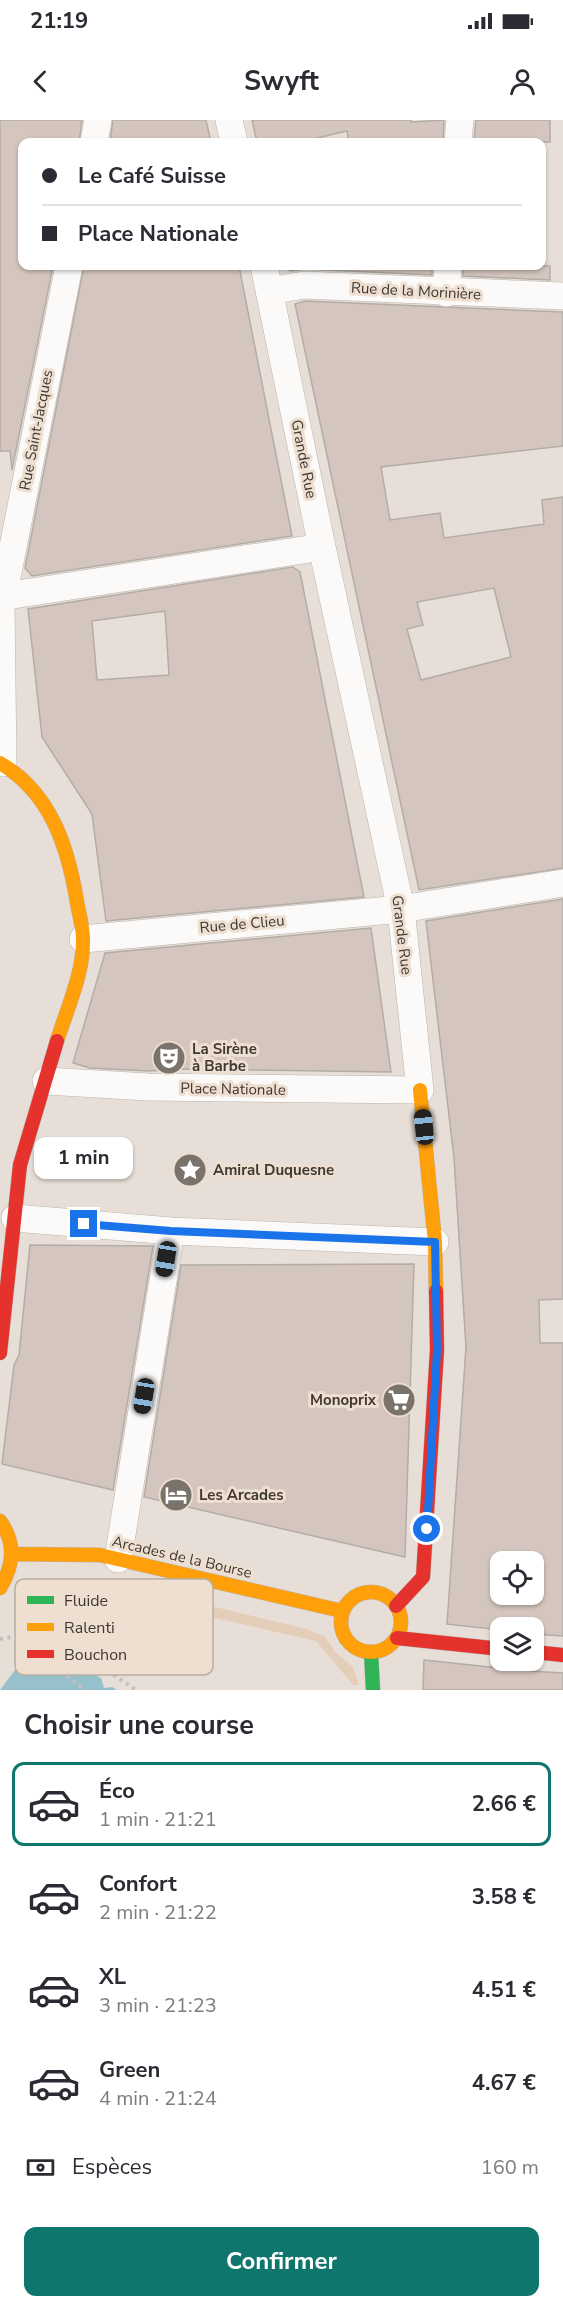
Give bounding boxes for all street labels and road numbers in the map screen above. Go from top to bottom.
street label: Rue de la Morinière [350,278,482,304]
street label: Rue Saint-Jacques [14,368,58,492]
street label: Grande Rue [287,418,321,500]
street label: Grande Rue [387,894,417,976]
street label: Rue de Clieu [199,910,285,938]
street label: Place Nationale [180,1078,286,1100]
street label: Arcades de la Bourse [110,1531,254,1583]

